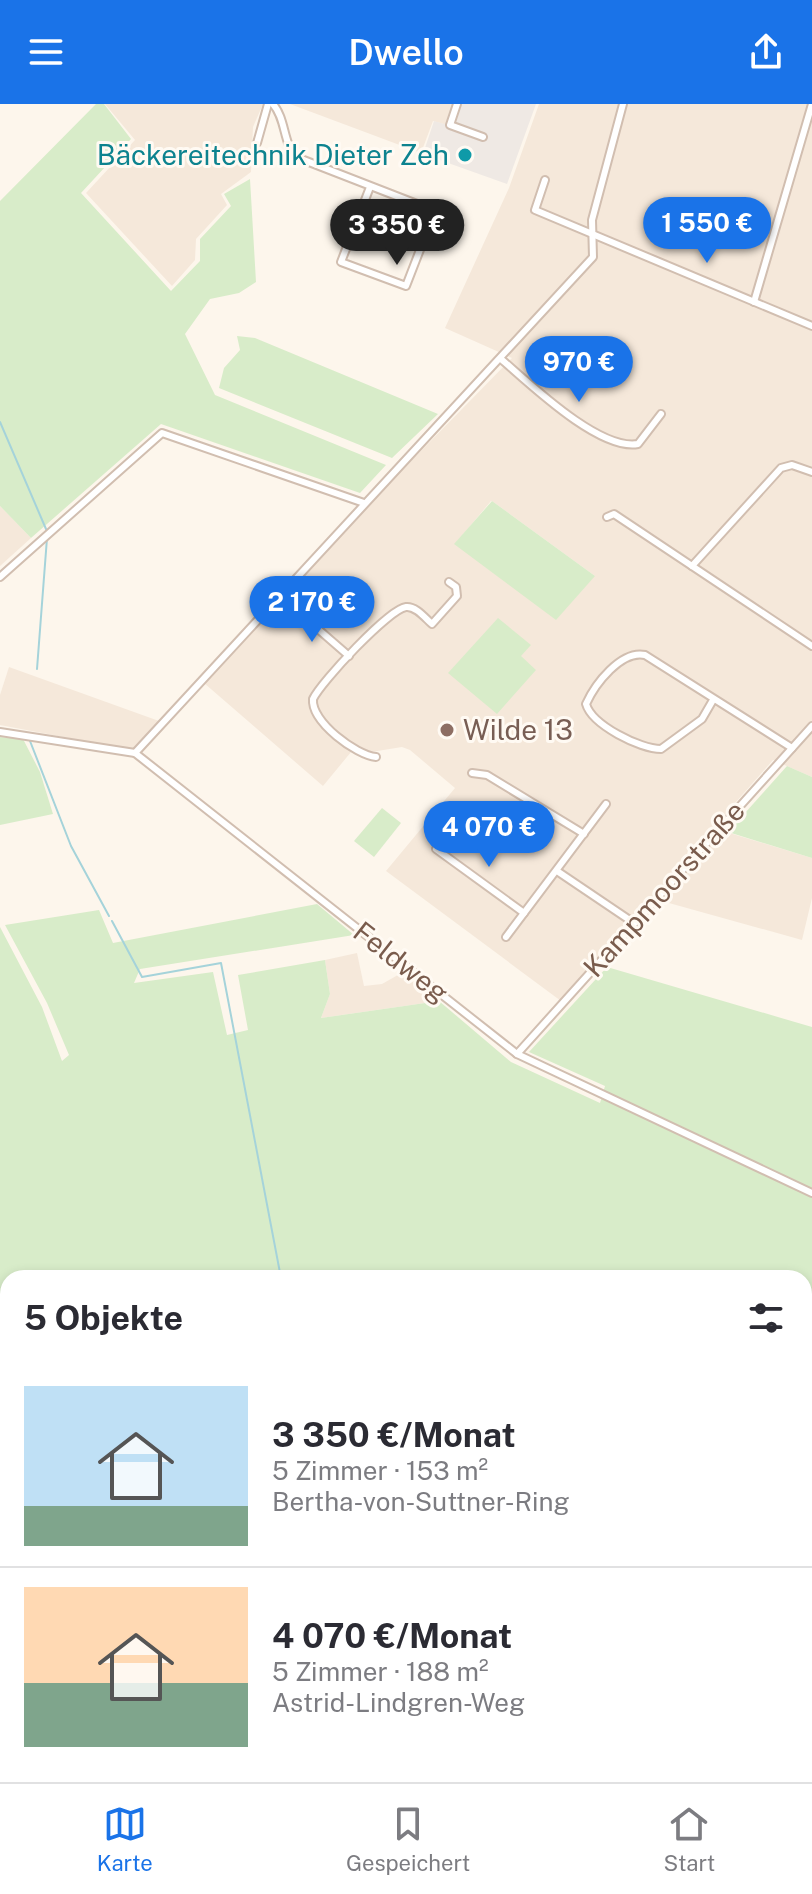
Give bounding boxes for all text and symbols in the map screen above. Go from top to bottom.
icon: menu [24,30,68,74]
icon: share [744,30,788,74]
text: Dwello [348,31,464,73]
place label: Bäckereitechnik Dieter Zeh [97,138,449,171]
marker: Bäckereitechnik Dieter Zeh [456,146,474,164]
pin: 1 550 € [633,197,781,265]
pin: 3 350 € [323,199,471,267]
text: 1 550 € [661,207,753,238]
text: 3 350 € [348,209,446,240]
pin: 970 € [523,336,635,404]
text: 970 € [543,346,615,377]
pin: 2 170 € [238,576,386,644]
text: 2 170 € [267,586,357,617]
place label: Wilde 13 [463,713,573,746]
marker: Wilde 13 [438,721,456,739]
street label: Kampmoorstraße [576,794,751,983]
pin: 4 070 € [415,801,563,869]
text: 4 070 € [442,811,536,842]
street label: Feldweg [347,914,455,1009]
icon: filters [744,1296,788,1340]
text: 5 Objekte [24,1298,183,1338]
text: 3 350 €/Monat [272,1415,516,1455]
icon: home [88,1418,184,1514]
text: 5 Zimmer · 153 m² [272,1455,488,1486]
text: Bertha-von-Suttner-Ring [272,1486,570,1517]
text: 4 070 €/Monat [272,1616,512,1656]
icon: home [88,1619,184,1715]
text: 5 Zimmer · 188 m² [272,1656,488,1687]
text: Astrid-Lindgren-Weg [272,1687,525,1718]
tab: Karte [97,1802,153,1876]
tab: Gespeichert [346,1802,470,1876]
tab: Start [664,1802,715,1876]

